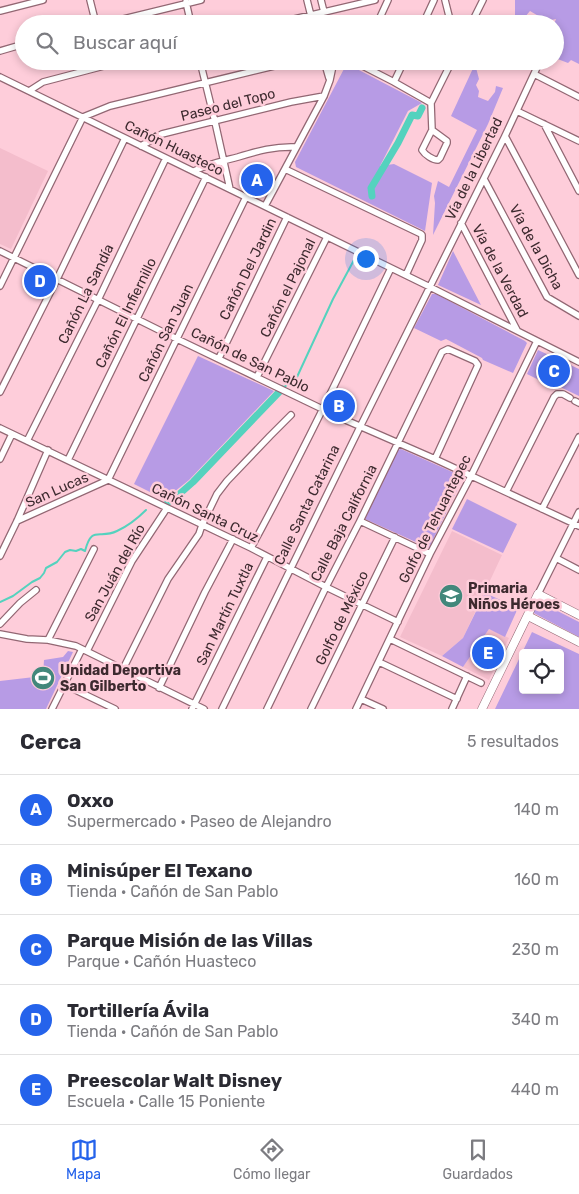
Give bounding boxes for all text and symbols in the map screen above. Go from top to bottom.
search box [15,15,564,70]
icon: search [33,29,61,57]
text: Buscar aquí [73,31,177,54]
street label: Paseo del Topo [179,85,277,125]
street label: Vía de la Libertad [442,115,506,223]
street label: Cañón Huasteco [122,117,226,179]
pin: A [241,161,273,199]
street label: Vía de la Dicha [506,201,566,293]
street label: Cañón Del Jardin [216,215,280,323]
street label: Vía de la Verdad [468,221,532,321]
street label: Cañón el Pajonal [257,236,319,340]
street label: Cañón La Sandía [54,241,118,347]
your location [353,246,379,272]
street label: Cañón El Infiernillo [92,255,160,371]
pin: D [24,262,56,300]
street label: Cañón San Juan [135,281,197,385]
street label: Cañón de San Pablo [188,324,312,396]
pin: C [538,352,570,390]
pin: B [323,387,355,425]
street label: Calle Santa Catarina [270,442,344,568]
street label: Golfo de Tehuantepec [395,452,475,586]
street label: Calle Baja California [307,462,381,584]
street label: San Lucas [23,469,91,511]
street label: Cañón Santa Cruz [149,480,261,546]
street label: San Juán del Río [81,521,149,625]
street label: San Martín Tuxtla [193,560,257,668]
street label: Golfo de México [312,568,372,668]
place label: Primaria Niños Héroes [468,580,560,613]
school or university icon: Primaria Niños Héroes [438,583,464,609]
pin: E [472,634,504,672]
map controls [519,649,564,694]
button: locate [519,649,564,694]
place label: Unidad Deportiva San Gilberto [60,662,181,695]
sports icon: Unidad Deportiva San Gilberto [30,665,56,691]
text: Cerca [20,729,81,754]
text: 5 resultados [467,732,559,751]
text: Oxxo [67,789,114,812]
text: A [30,800,42,819]
text: 140 m [514,800,559,819]
text: Supermercado · Paseo de Alejandro [67,812,332,831]
text: Minisúper El Texano [67,859,253,882]
text: B [30,870,42,889]
text: 160 m [514,870,559,889]
text: Tienda · Cañón de San Pablo [67,882,279,901]
text: Parque Misión de las Villas [67,929,313,952]
text: C [30,940,42,959]
text: 230 m [512,940,559,959]
text: Parque · Cañón Huasteco [67,952,256,971]
text: Tortillería Ávila [67,999,209,1022]
text: D [30,1010,42,1029]
text: 340 m [511,1010,559,1029]
text: Tienda · Cañón de San Pablo [67,1022,279,1041]
text: Preescolar Walt Disney [67,1069,282,1092]
text: E [31,1080,41,1099]
text: 440 m [511,1080,559,1099]
text: Escuela · Calle 15 Poniente [67,1092,265,1111]
tab: Mapa [66,1136,101,1183]
tab: Cómo llegar [233,1136,310,1183]
tab: Guardados [442,1136,513,1183]

